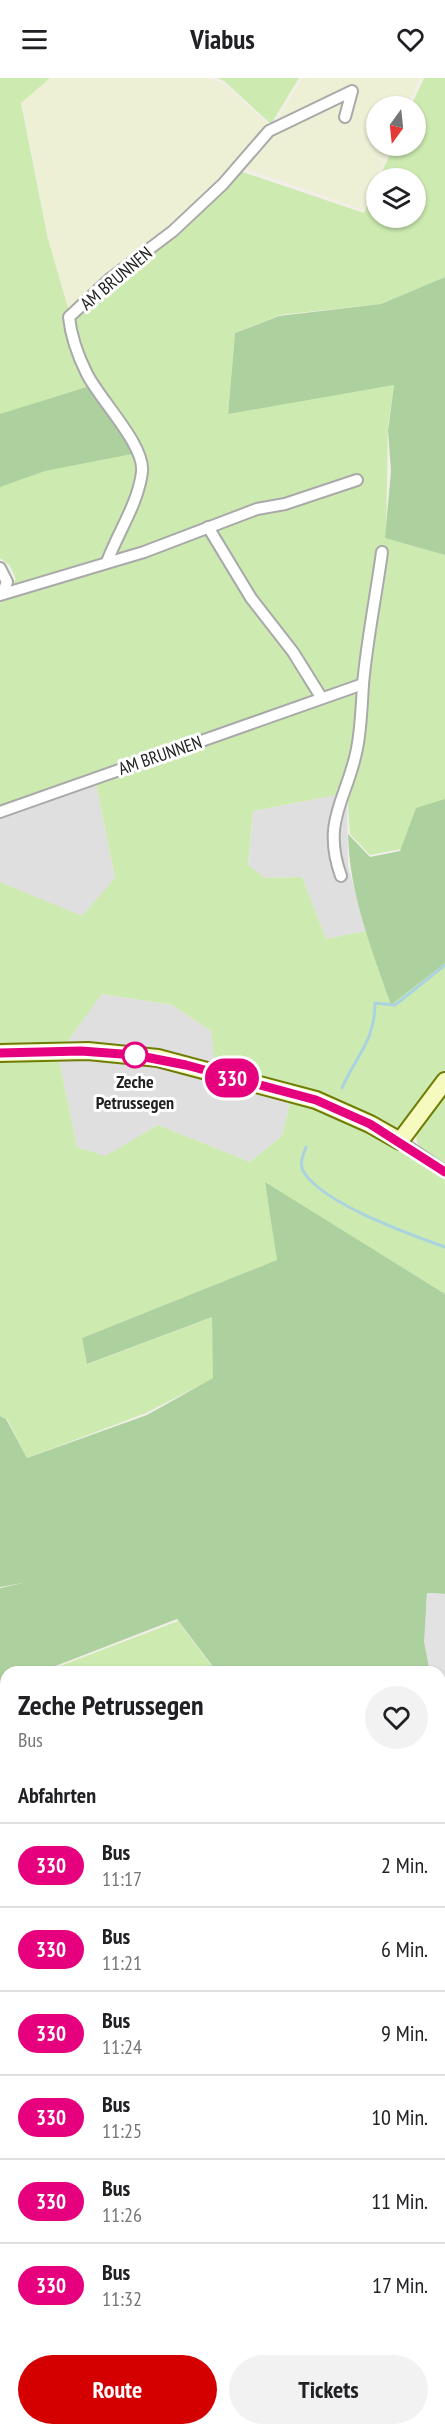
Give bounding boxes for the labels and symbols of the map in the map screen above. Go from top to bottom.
north arrow [366,96,426,156]
street label: AM BRUNNEN [75,241,157,315]
street label: AM BRUNNEN [115,730,205,780]
marker: Zeche Petrussegen [122,1042,148,1068]
line badge: 330 [198,1058,266,1098]
place label: Zeche Petrussegen [96,1070,174,1114]

